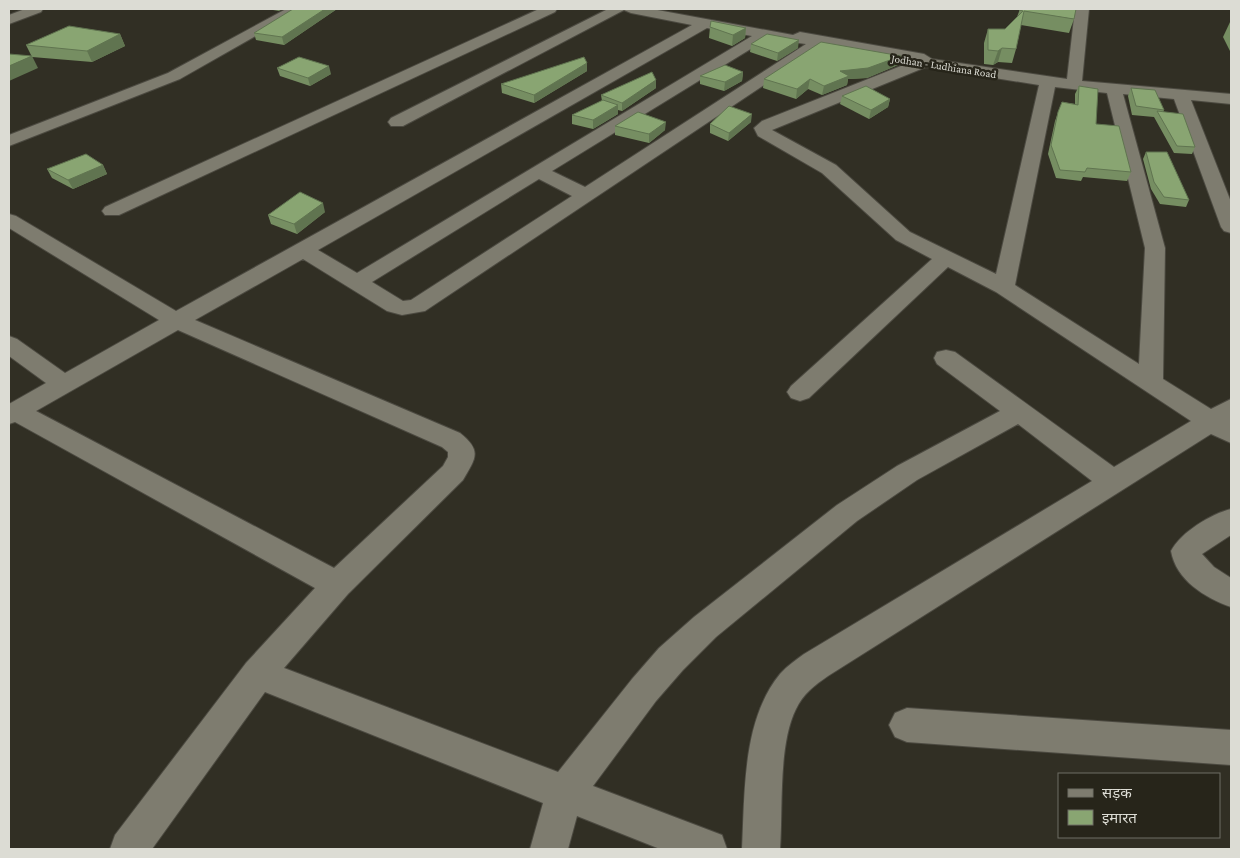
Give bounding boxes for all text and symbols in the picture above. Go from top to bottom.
street label: Jodhan - Ludhiana Road [890,52,997,81]
legend [1058,773,1220,838]
text: सड़क [1102,785,1132,801]
text: इमारत [1102,810,1137,826]

